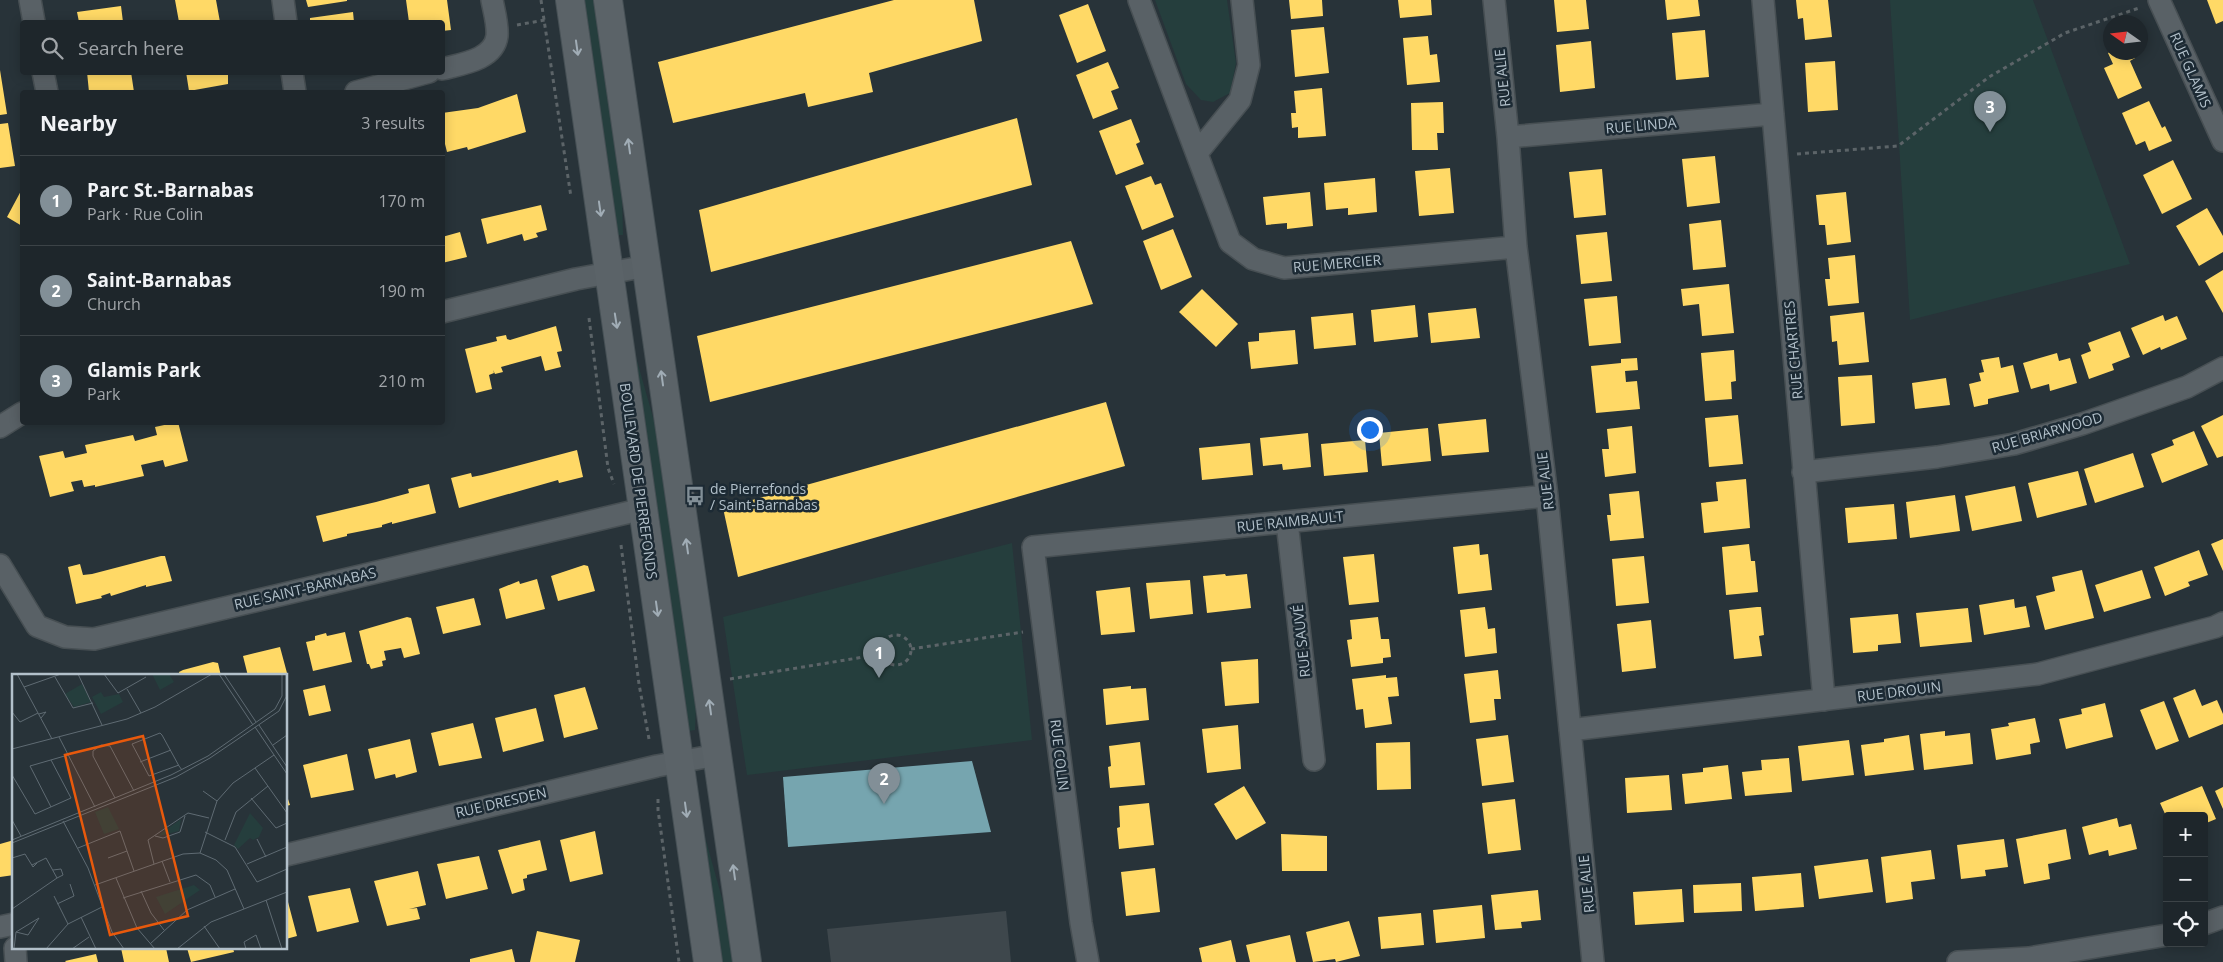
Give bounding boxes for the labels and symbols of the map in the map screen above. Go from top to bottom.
north arrow [2103,15,2148,60]
street label: RUE GLAMIS [2166,29,2216,111]
one-way arrow [572,40,582,56]
street label: RUE ALIE [1490,48,1514,108]
pin: 3 [1974,91,2006,132]
street label: RUE LINDA [1605,112,1677,138]
one-way arrow [624,139,634,155]
one-way arrow [595,201,605,217]
street label: RUE MERCIER [1292,250,1382,276]
street label: RUE CHARTRES [1779,300,1807,400]
one-way arrow [611,313,621,329]
one-way arrow [657,370,667,386]
street label: BOULEVARD DE PIERREFONDS [616,382,662,580]
street label: RUE BRIARWOOD [1989,407,2105,457]
your location [1357,417,1383,443]
street label: RUE ALIE [1532,451,1558,511]
place label: de Pierrefonds / Saint-Barnabas [710,479,818,514]
bus stop icon: de Pierrefonds / Saint-Barnabas [684,485,706,507]
street label: RUE RAIMBAULT [1236,506,1345,536]
one-way arrow [682,539,692,555]
street label: RUE SAINT-BARNABAS [232,562,378,614]
one-way arrow [652,600,662,616]
street label: RUE SAUVÉ [1288,604,1314,678]
pin: 1 [863,637,895,678]
inset map [12,674,288,950]
street label: RUE DROUIN [1856,676,1942,706]
one-way arrow [705,699,715,715]
street label: RUE COLIN [1046,718,1074,792]
pin: 2 [868,763,900,804]
street label: RUE DRESDEN [454,782,548,822]
one-way arrow [682,802,692,818]
street label: RUE ALIE [1574,854,1598,914]
one-way arrow [729,865,739,881]

